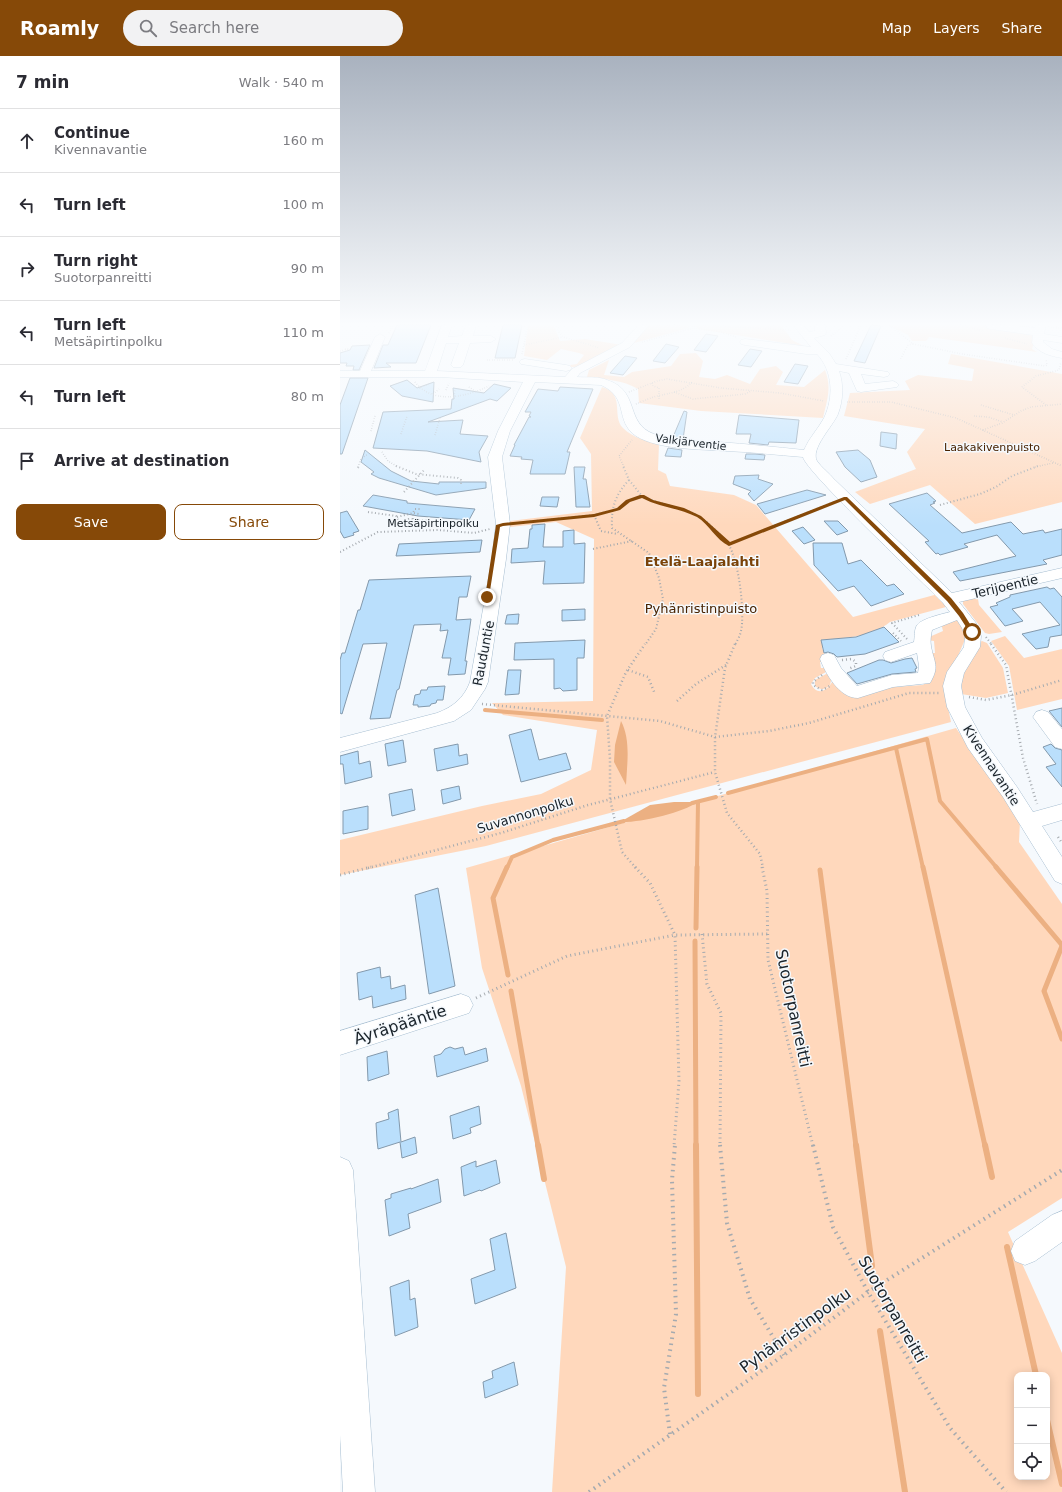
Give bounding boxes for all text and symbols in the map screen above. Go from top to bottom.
search box [123,10,403,46]
text: Roamly [20,17,99,39]
icon: search [137,17,159,39]
text: Search here [169,19,259,37]
text: Map [882,20,911,36]
text: Layers [933,20,980,36]
text: Share [1002,20,1042,36]
text: 7 min [16,72,69,92]
text: Walk · 540 m [239,75,324,90]
text: Continue [54,124,130,142]
icon: ahead [16,130,38,152]
text: 160 m [282,133,324,148]
text: Kivennavantie [54,142,147,157]
icon: left [16,194,38,216]
text: Turn left [54,196,126,214]
text: 100 m [282,197,324,212]
text: Turn right [54,252,138,270]
icon: right [16,258,38,280]
text: 90 m [291,261,324,276]
text: Suotorpanreitti [54,270,152,285]
text: Turn left [54,316,126,334]
icon: left [16,322,38,344]
text: 110 m [282,325,324,340]
text: Metsäpirtinpolku [54,334,162,349]
icon: left [16,386,38,408]
text: Turn left [54,388,126,406]
text: 80 m [291,389,324,404]
street label: Valkjärventie [655,432,727,453]
park label: Laakakivenpuisto [944,441,1040,454]
icon: arrive [16,450,38,472]
text: Arrive at destination [54,452,229,470]
button: Save [16,504,166,540]
button: Share [174,504,324,540]
street label: Metsäpirtinpolku [387,517,479,530]
district label: Etelä-Laajalahti [645,554,759,569]
street label: Terijoentie [970,572,1040,602]
route end [478,588,496,606]
park label: Pyhänristinpuisto [645,601,757,616]
street label: Rauduntie [470,619,497,687]
route start [963,623,981,641]
street label: Kivennavantie [960,722,1023,808]
street label: Suvannonpolku [475,793,575,836]
street label: Suotorpanreitti [772,947,815,1069]
street label: Äyräpääntie [351,1001,449,1048]
street label: Suotorpanreitti [854,1252,931,1366]
street label: Pyhänristinpolku [736,1284,855,1377]
map controls [1014,1372,1050,1480]
button: + [1014,1372,1050,1408]
button: − [1014,1408,1050,1444]
button: locate [1014,1444,1050,1480]

